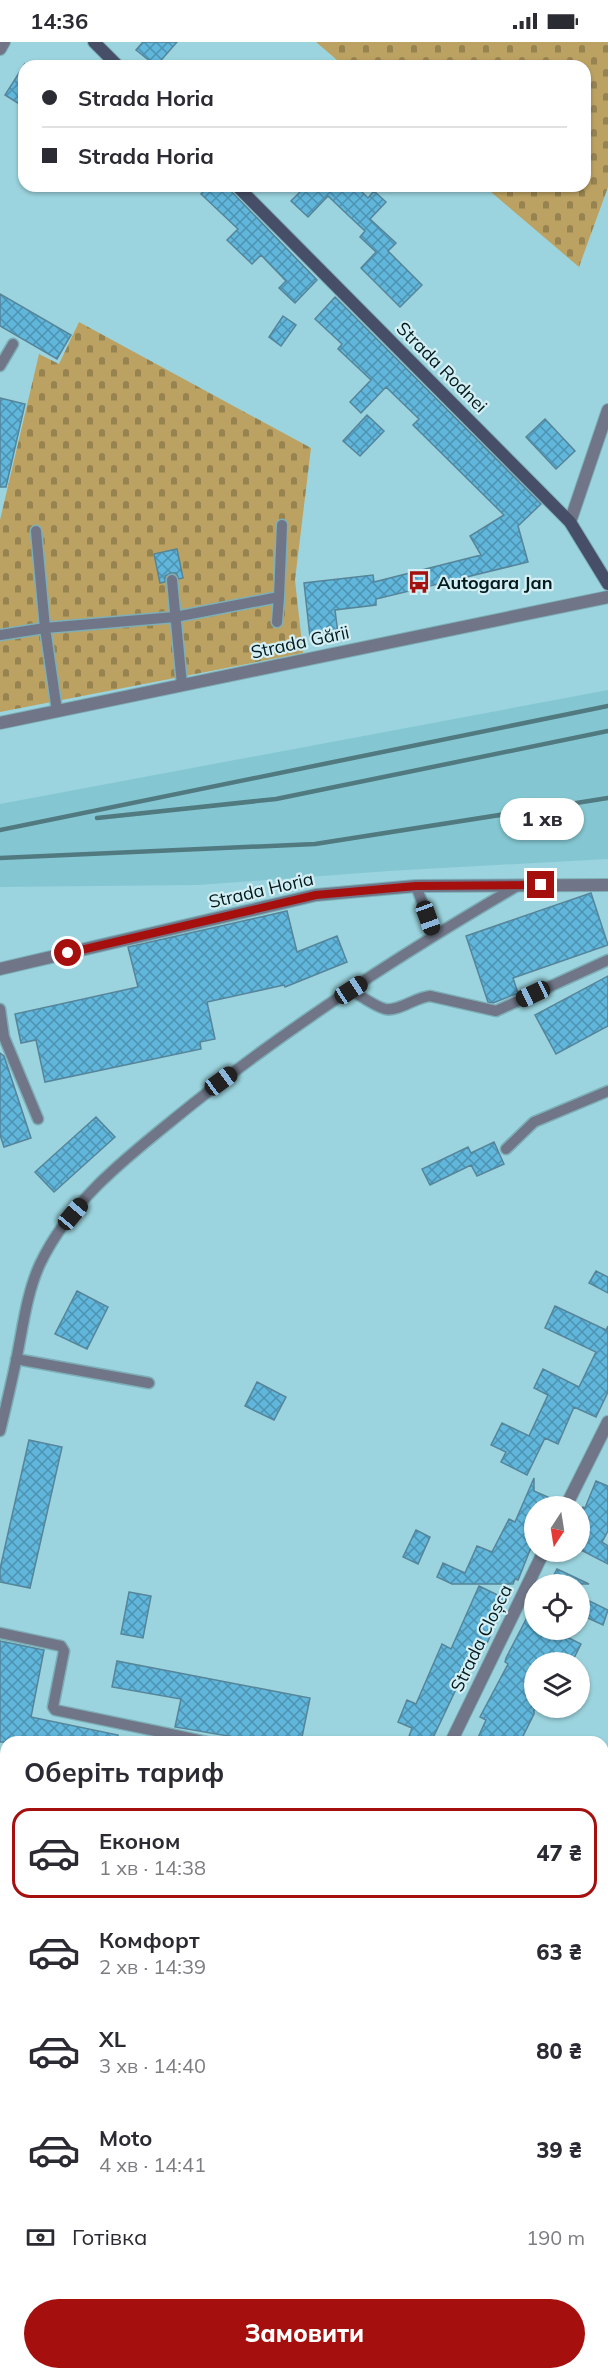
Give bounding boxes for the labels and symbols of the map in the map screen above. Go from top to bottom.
street label: Strada Rodnei [392,317,492,417]
bus stop icon: Autogara Jan [406,569,432,595]
place label: Autogara Jan [437,571,553,594]
street label: Strada Gării [249,620,351,664]
callout: 1 хв [499,798,583,840]
street label: Strada Horia [206,867,316,913]
route end [527,871,554,898]
car [413,898,443,938]
route start [54,939,81,966]
car [331,973,371,1007]
car [513,978,553,1010]
car [201,1063,241,1099]
car [55,1194,91,1234]
north arrow [524,1496,590,1562]
street label: Strada Cloșca [445,1581,517,1695]

